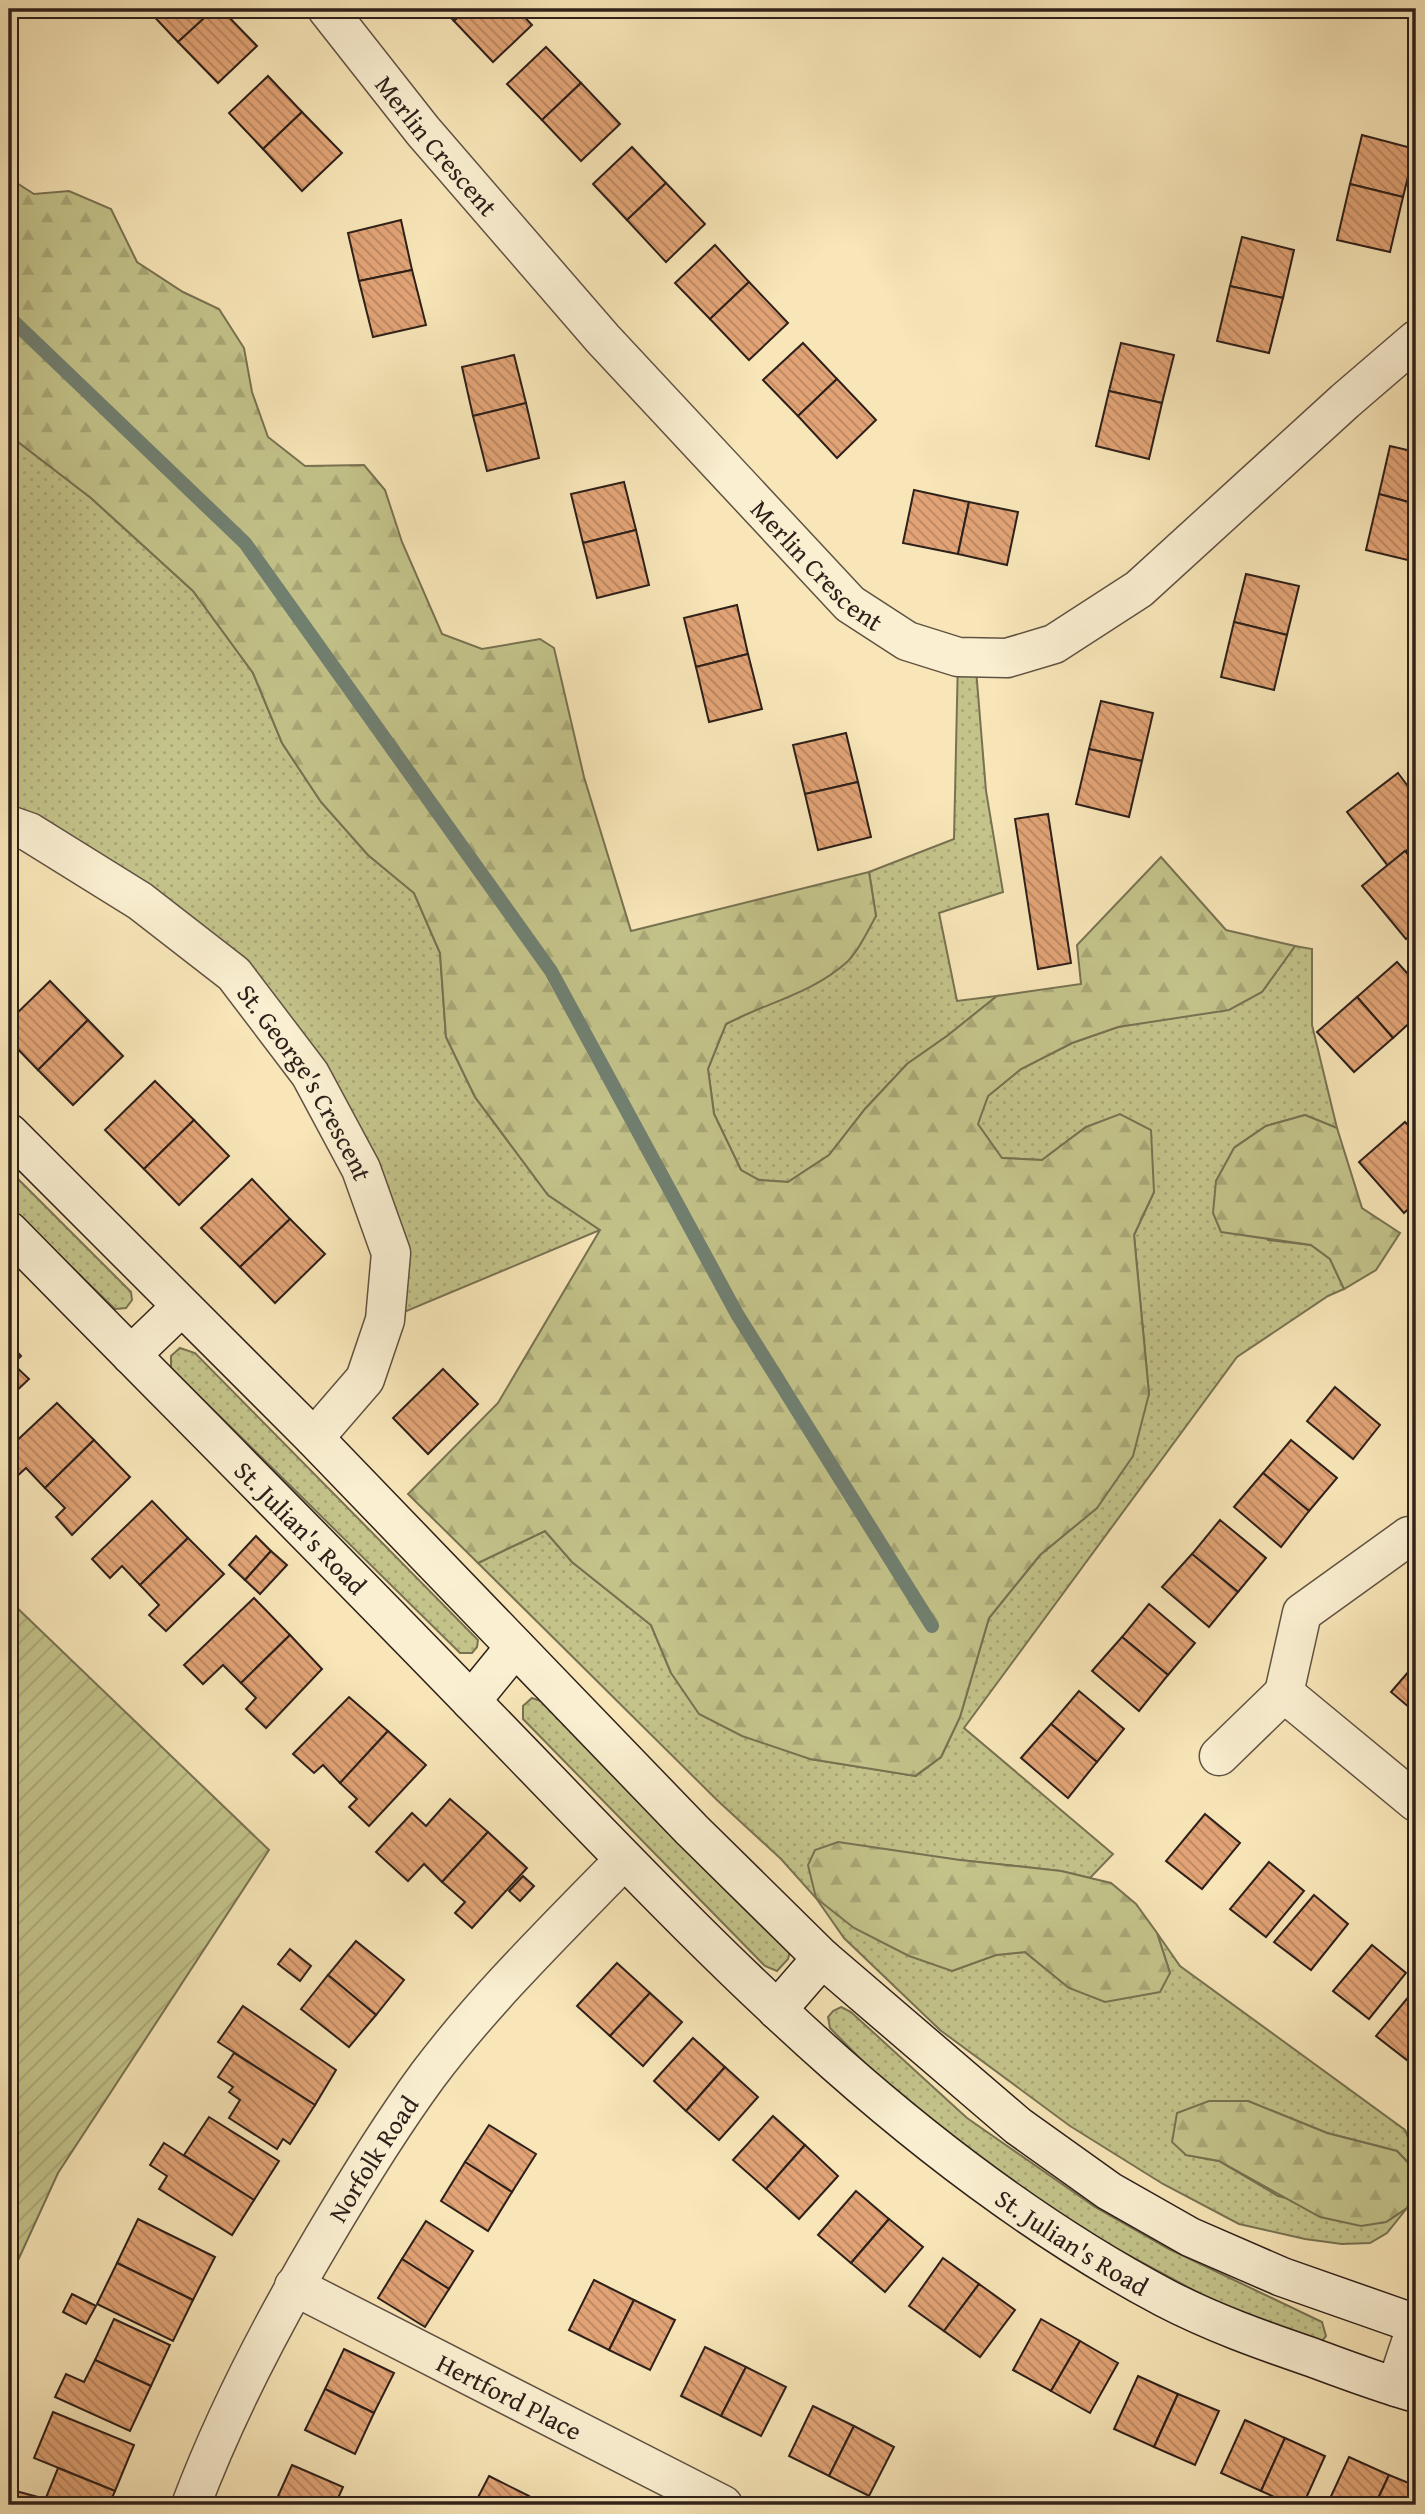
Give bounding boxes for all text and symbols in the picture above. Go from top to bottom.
street label: Merlin Crescent [366,66,508,224]
street label: Merlin Crescent [742,490,891,640]
street label: St. George's Crescent [228,975,383,1186]
street label: St. Julian's Road [226,1451,376,1603]
street label: Norfolk Road [318,2087,427,2229]
street label: St. Julian's Road [987,2178,1156,2305]
street label: Hertford Place [430,2343,589,2449]

